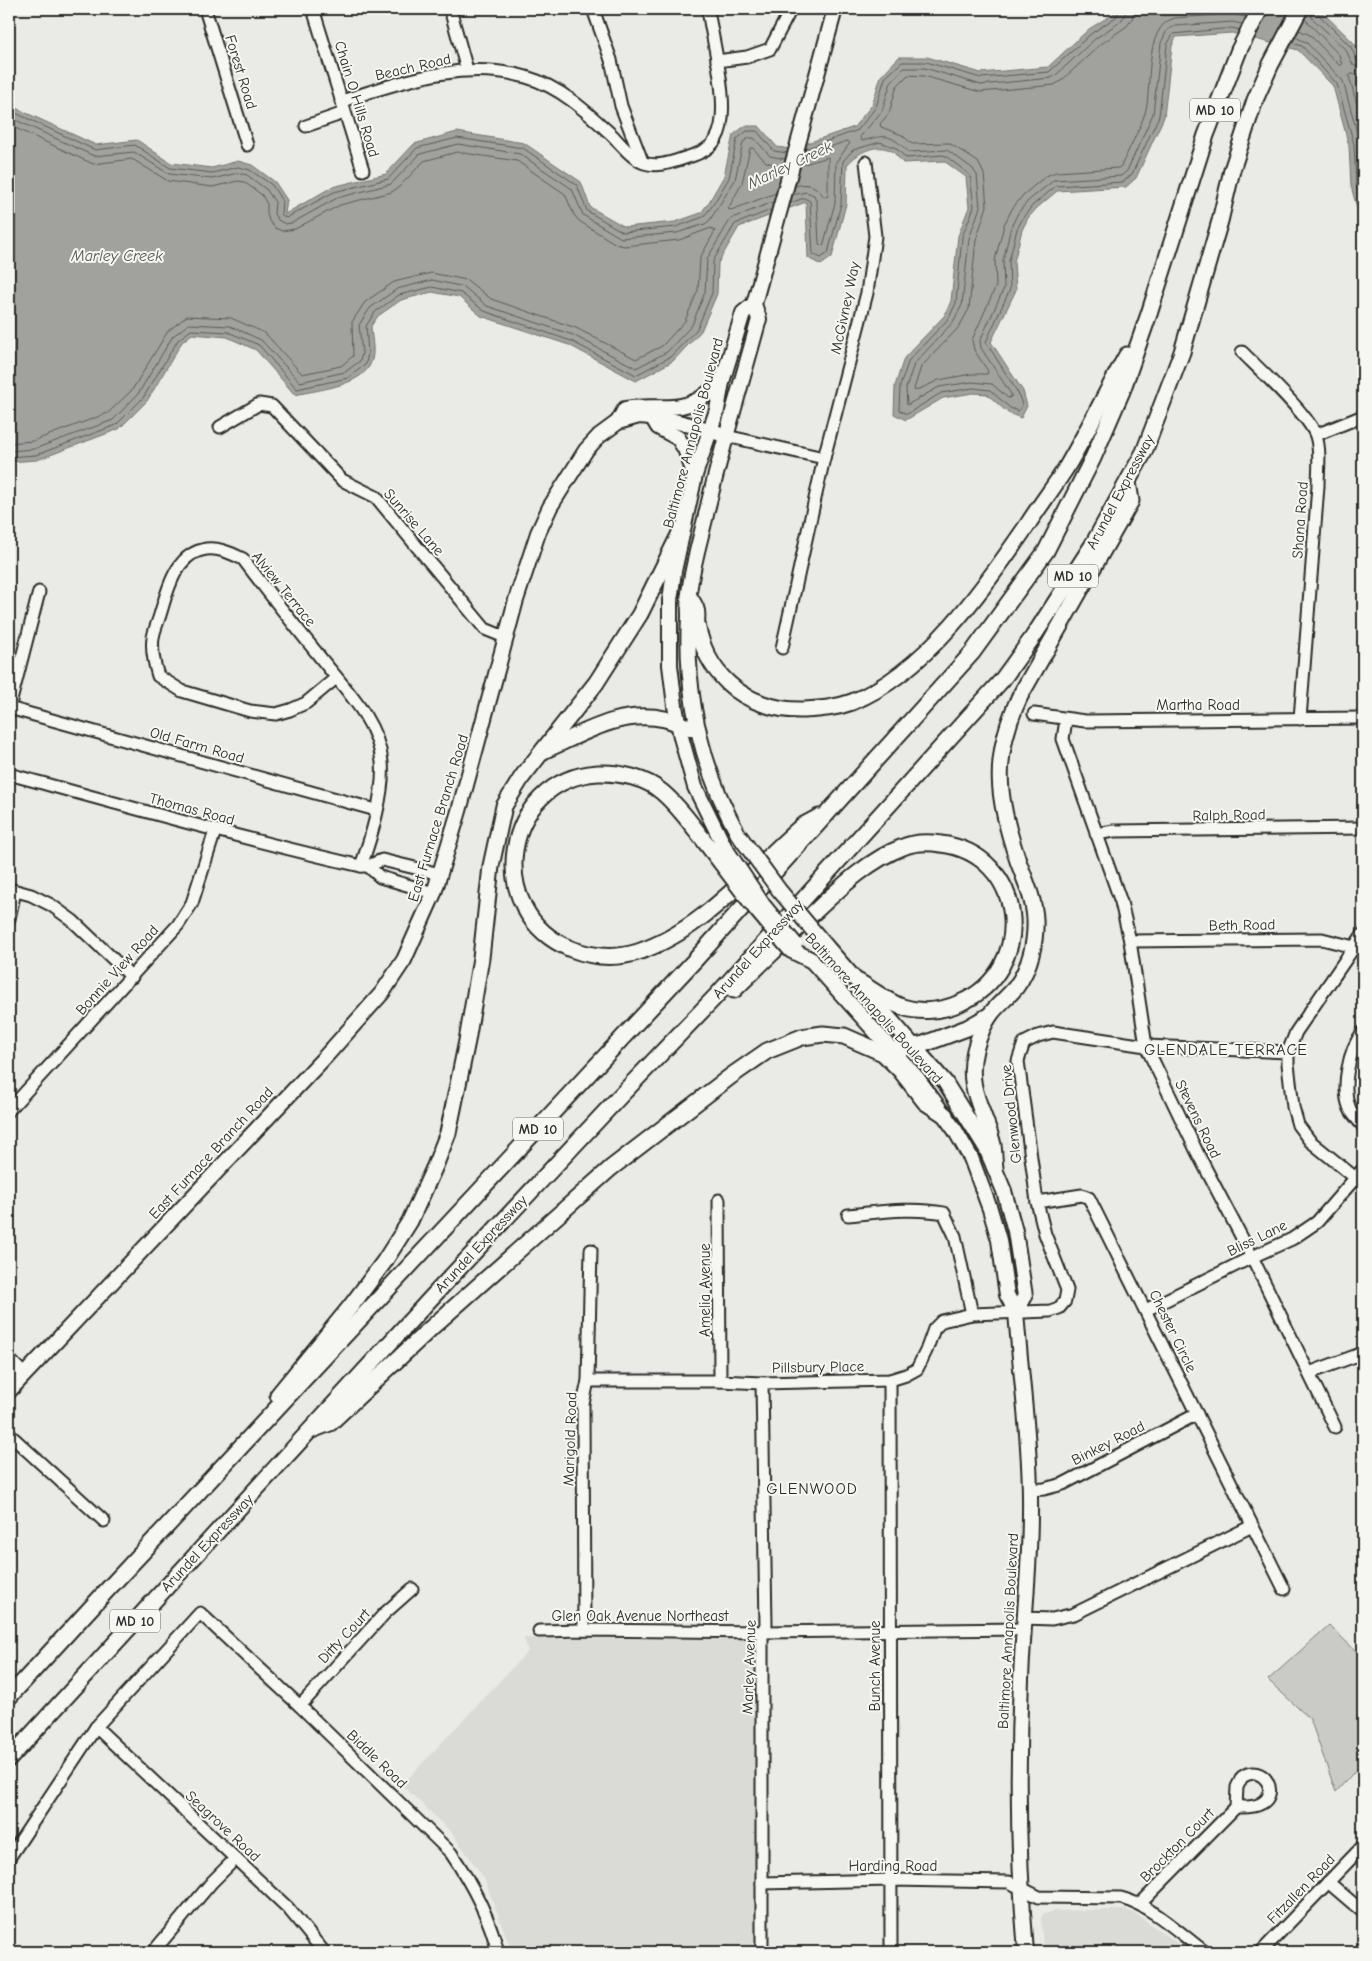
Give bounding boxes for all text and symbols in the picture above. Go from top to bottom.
street label: Forest Road [221,33,261,111]
street label: Chain O Hills Road [331,39,383,159]
street label: Beach Road [373,50,453,84]
road number: MD 10 [1190,98,1240,122]
water label: Marley Creek [744,137,836,193]
water label: Marley Creek [70,247,163,265]
street label: McGivney Way [826,260,864,356]
street label: Baltimore Annapolis Boulevard [659,336,727,530]
street label: Arundel Expressway [1082,431,1158,552]
street label: Shana Road [1288,481,1312,559]
street label: Sunrise Lane [380,485,448,560]
street label: Alview Terrace [248,548,320,631]
road number: MD 10 [1048,564,1098,588]
street label: Martha Road [1156,696,1240,714]
street label: Old Farm Road [148,723,246,767]
street label: East Furnace Branch Road [404,732,472,904]
street label: Thomas Road [147,789,237,829]
street label: Ralph Road [1192,805,1266,825]
street label: Arundel Expressway [709,895,807,1002]
street label: Beth Road [1209,915,1275,935]
street label: Bonnie View Road [72,921,162,1019]
street label: Baltimore Annapolis Boulevard [802,929,946,1087]
district label: GLENDALE TERRACE [1144,1041,1308,1059]
street label: Glenwood Drive [997,1063,1025,1164]
street label: Stevens Road [1171,1077,1225,1161]
street label: East Furnace Branch Road [145,1083,277,1223]
road number: MD 10 [513,1118,563,1140]
street label: Arundel Expressway [431,1191,531,1297]
street label: Bliss Lane [1224,1216,1290,1260]
street label: Amelia Avenue [696,1243,714,1337]
street label: Chester Circle [1145,1287,1201,1376]
street label: Pillsbury Place [772,1357,865,1377]
street label: Marigold Road [559,1392,581,1486]
street label: Binkey Road [1068,1417,1148,1469]
district label: GLENWOOD [766,1480,858,1498]
street label: Arundel Expressway [157,1490,257,1596]
street label: Baltimore Annapolis Boulevard [994,1533,1022,1729]
street label: Ditty Court [314,1604,374,1667]
street label: Glen Oak Avenue Northeast [551,1607,729,1625]
road number: MD 10 [110,1610,160,1632]
street label: Marley Avenue [738,1619,760,1715]
street label: Bunch Avenue [866,1620,884,1712]
street label: Biddle Road [343,1726,411,1792]
street label: Seagrove Road [182,1787,264,1865]
street label: Brockton Court [1136,1804,1218,1886]
street label: Fitzallen Road [1263,1850,1339,1928]
street label: Harding Road [848,1857,938,1875]

